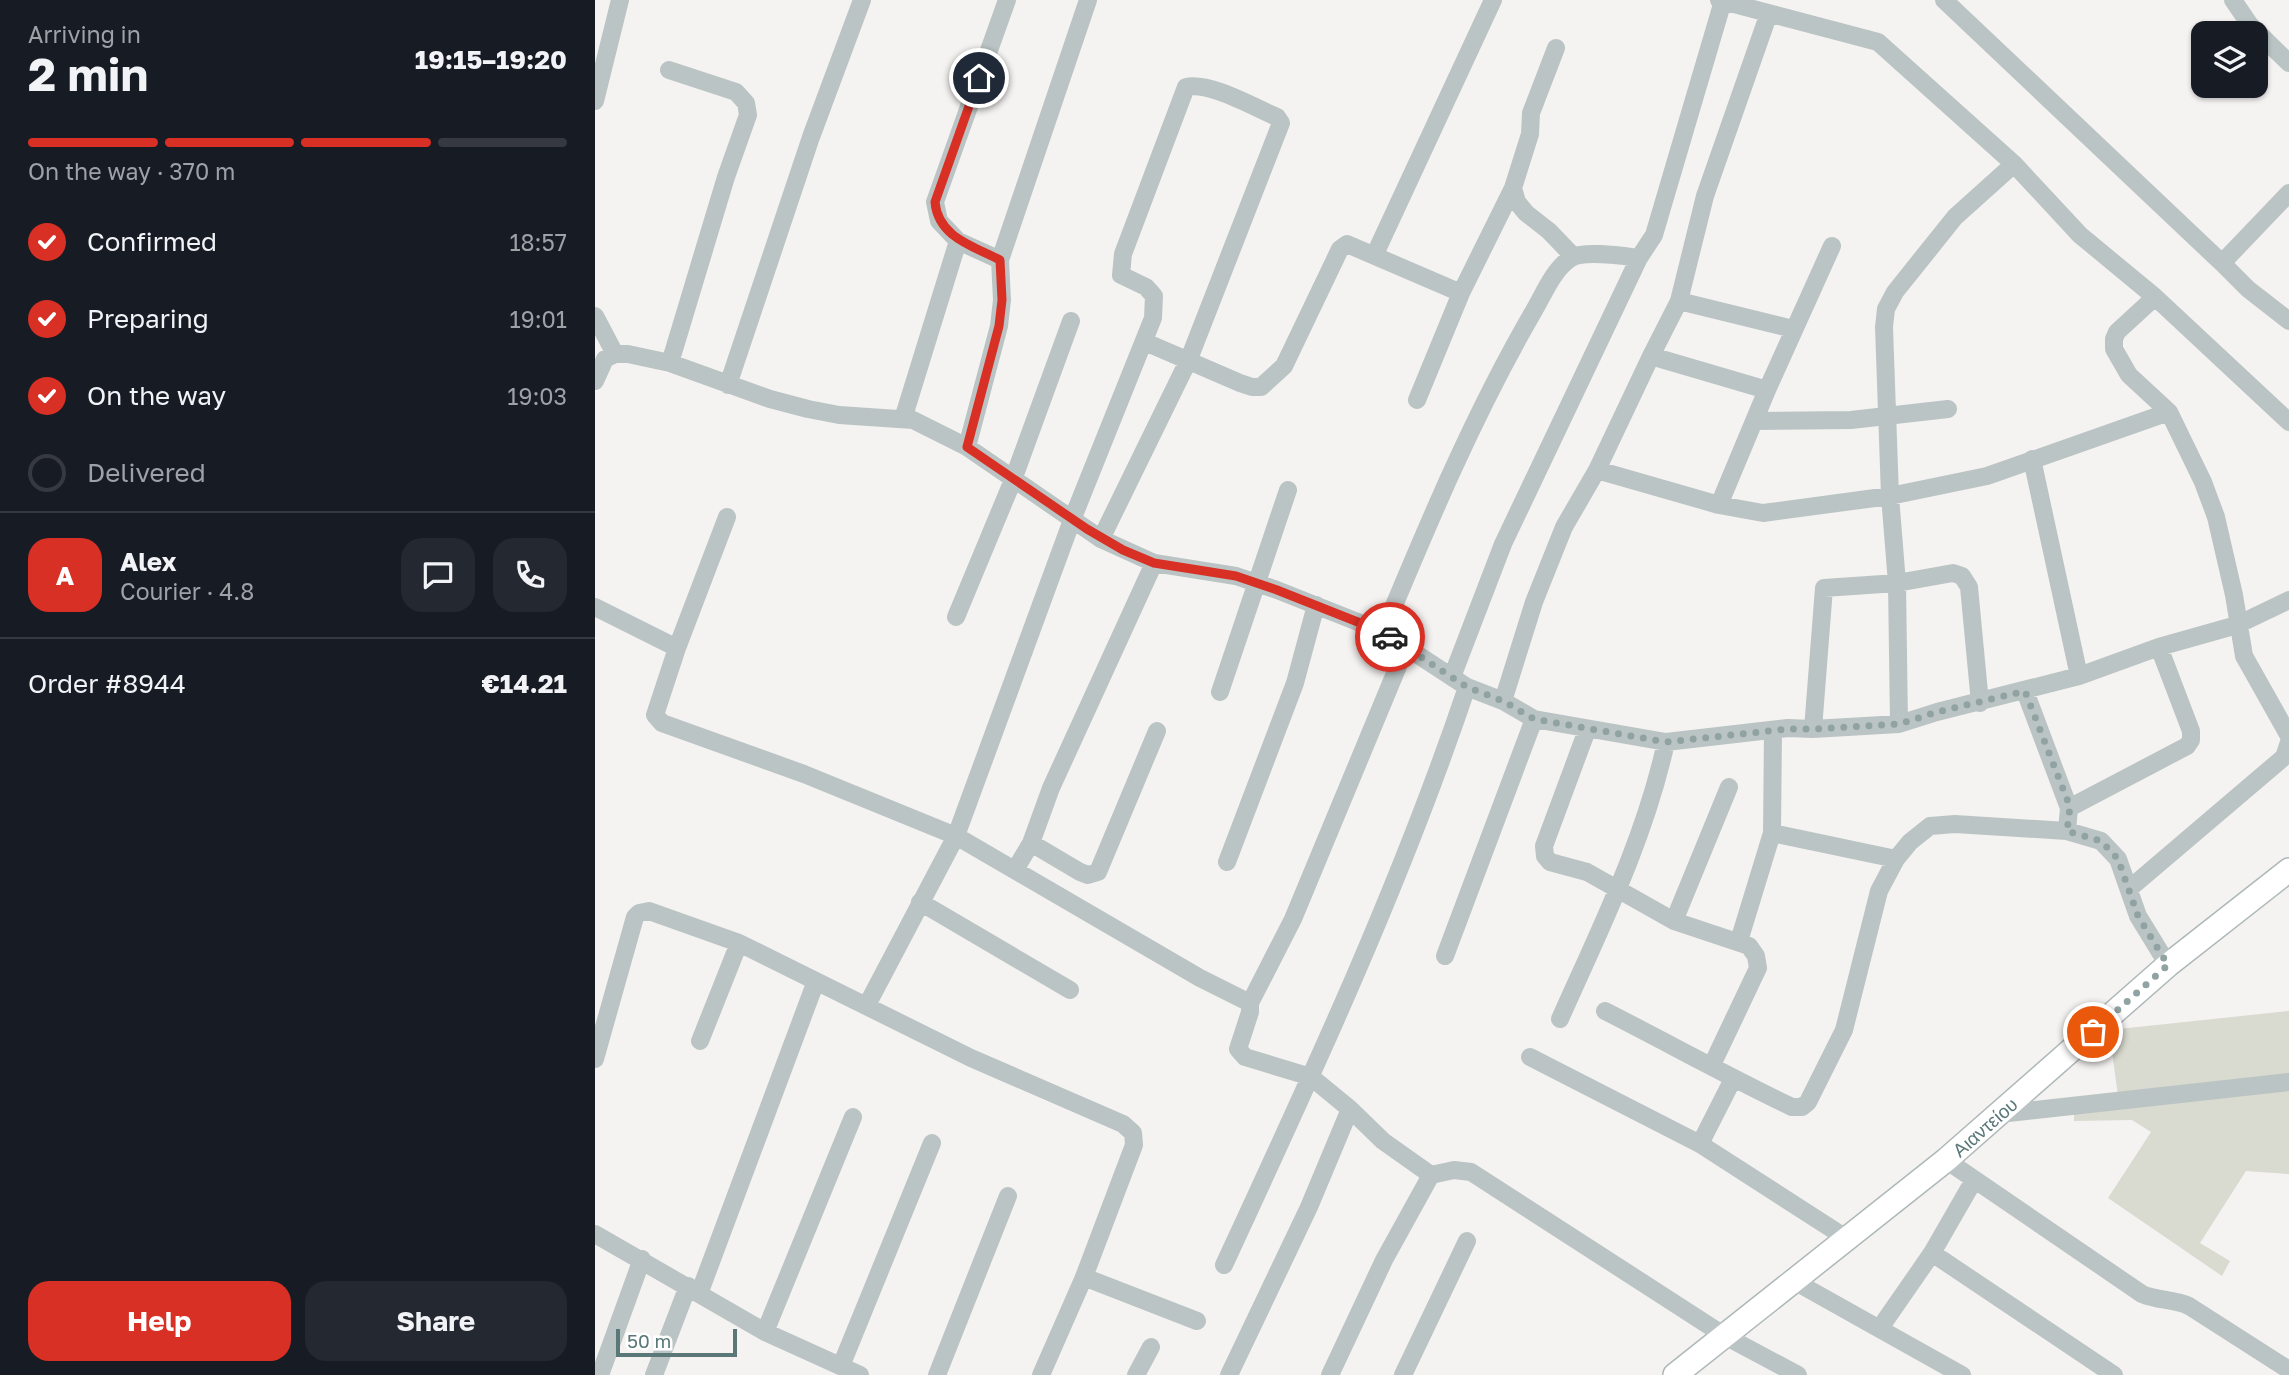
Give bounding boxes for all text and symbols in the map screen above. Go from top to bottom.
text: Arriving in [28,20,141,48]
map controls [2191,21,2268,98]
button: layers [2191,21,2268,98]
text: 19:15–19:20 [415,44,567,75]
text: 2 min [28,46,148,101]
pin [949,48,1009,108]
icon: home [960,59,998,97]
text: On the way · 370 m [28,157,235,185]
icon: check [28,223,66,261]
text: Confirmed [87,226,217,257]
text: 18:57 [509,228,567,256]
icon: check [28,300,66,338]
text: Preparing [87,303,209,334]
text: 19:01 [510,305,567,333]
icon: check [28,377,66,415]
text: On the way [87,380,226,411]
text: 19:03 [507,382,567,410]
text: Delivered [87,457,206,488]
button: chat [401,538,475,612]
button: phone [493,538,567,612]
text: Alex [120,546,177,577]
text: A [56,560,74,591]
text: Courier · 4.8 [120,577,254,605]
courier [1355,602,1425,672]
icon: car [1371,618,1409,656]
text: Order #8944 [28,668,186,699]
text: €14.21 [481,668,567,699]
pin [2063,1002,2123,1062]
icon: bag [2074,1013,2112,1051]
street label: Αιαντείου [1947,1092,2021,1161]
button: Help [28,1281,291,1361]
button: Share [305,1281,567,1361]
scale bar [616,1326,737,1358]
text: 50 m [627,1329,671,1352]

